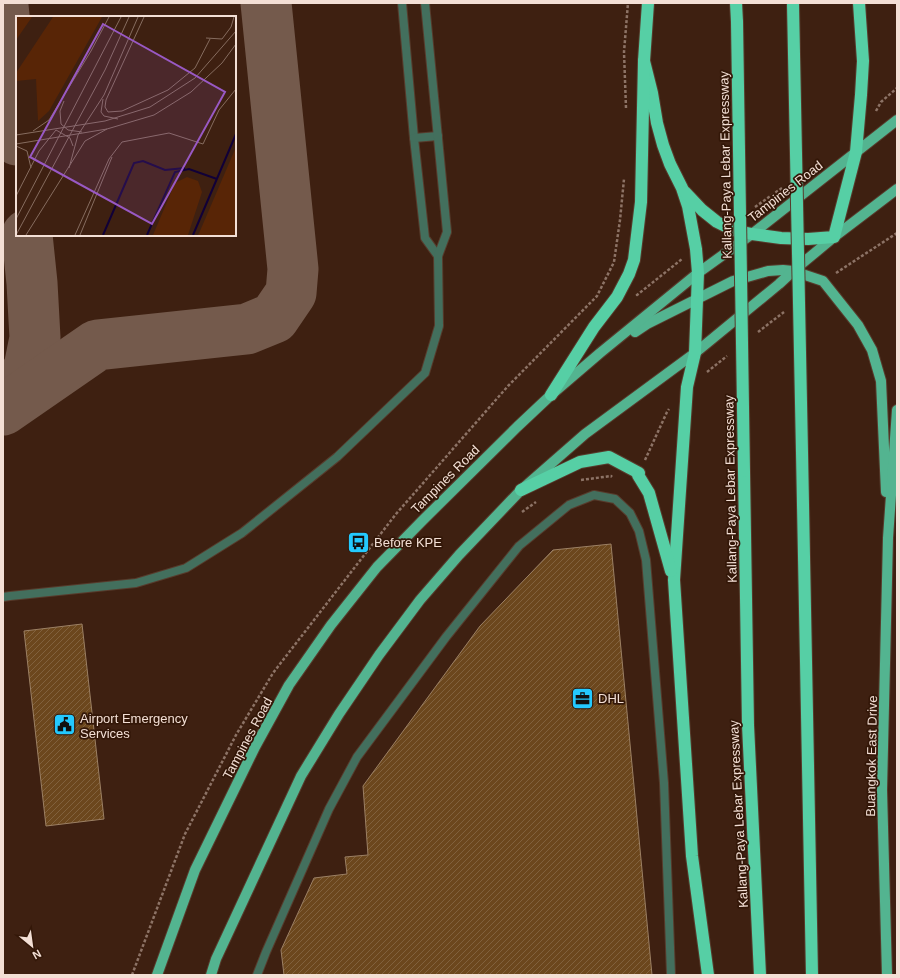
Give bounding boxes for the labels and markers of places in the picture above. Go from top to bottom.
bus stop icon: Before KPE [345,529,371,555]
place label: Before KPE [374,535,442,550]
office icon: DHL [570,685,596,711]
place label: DHL [598,691,624,706]
place label: Airport Emergency Services [80,711,188,741]
public building icon: Airport Emergency Services [51,712,77,738]

